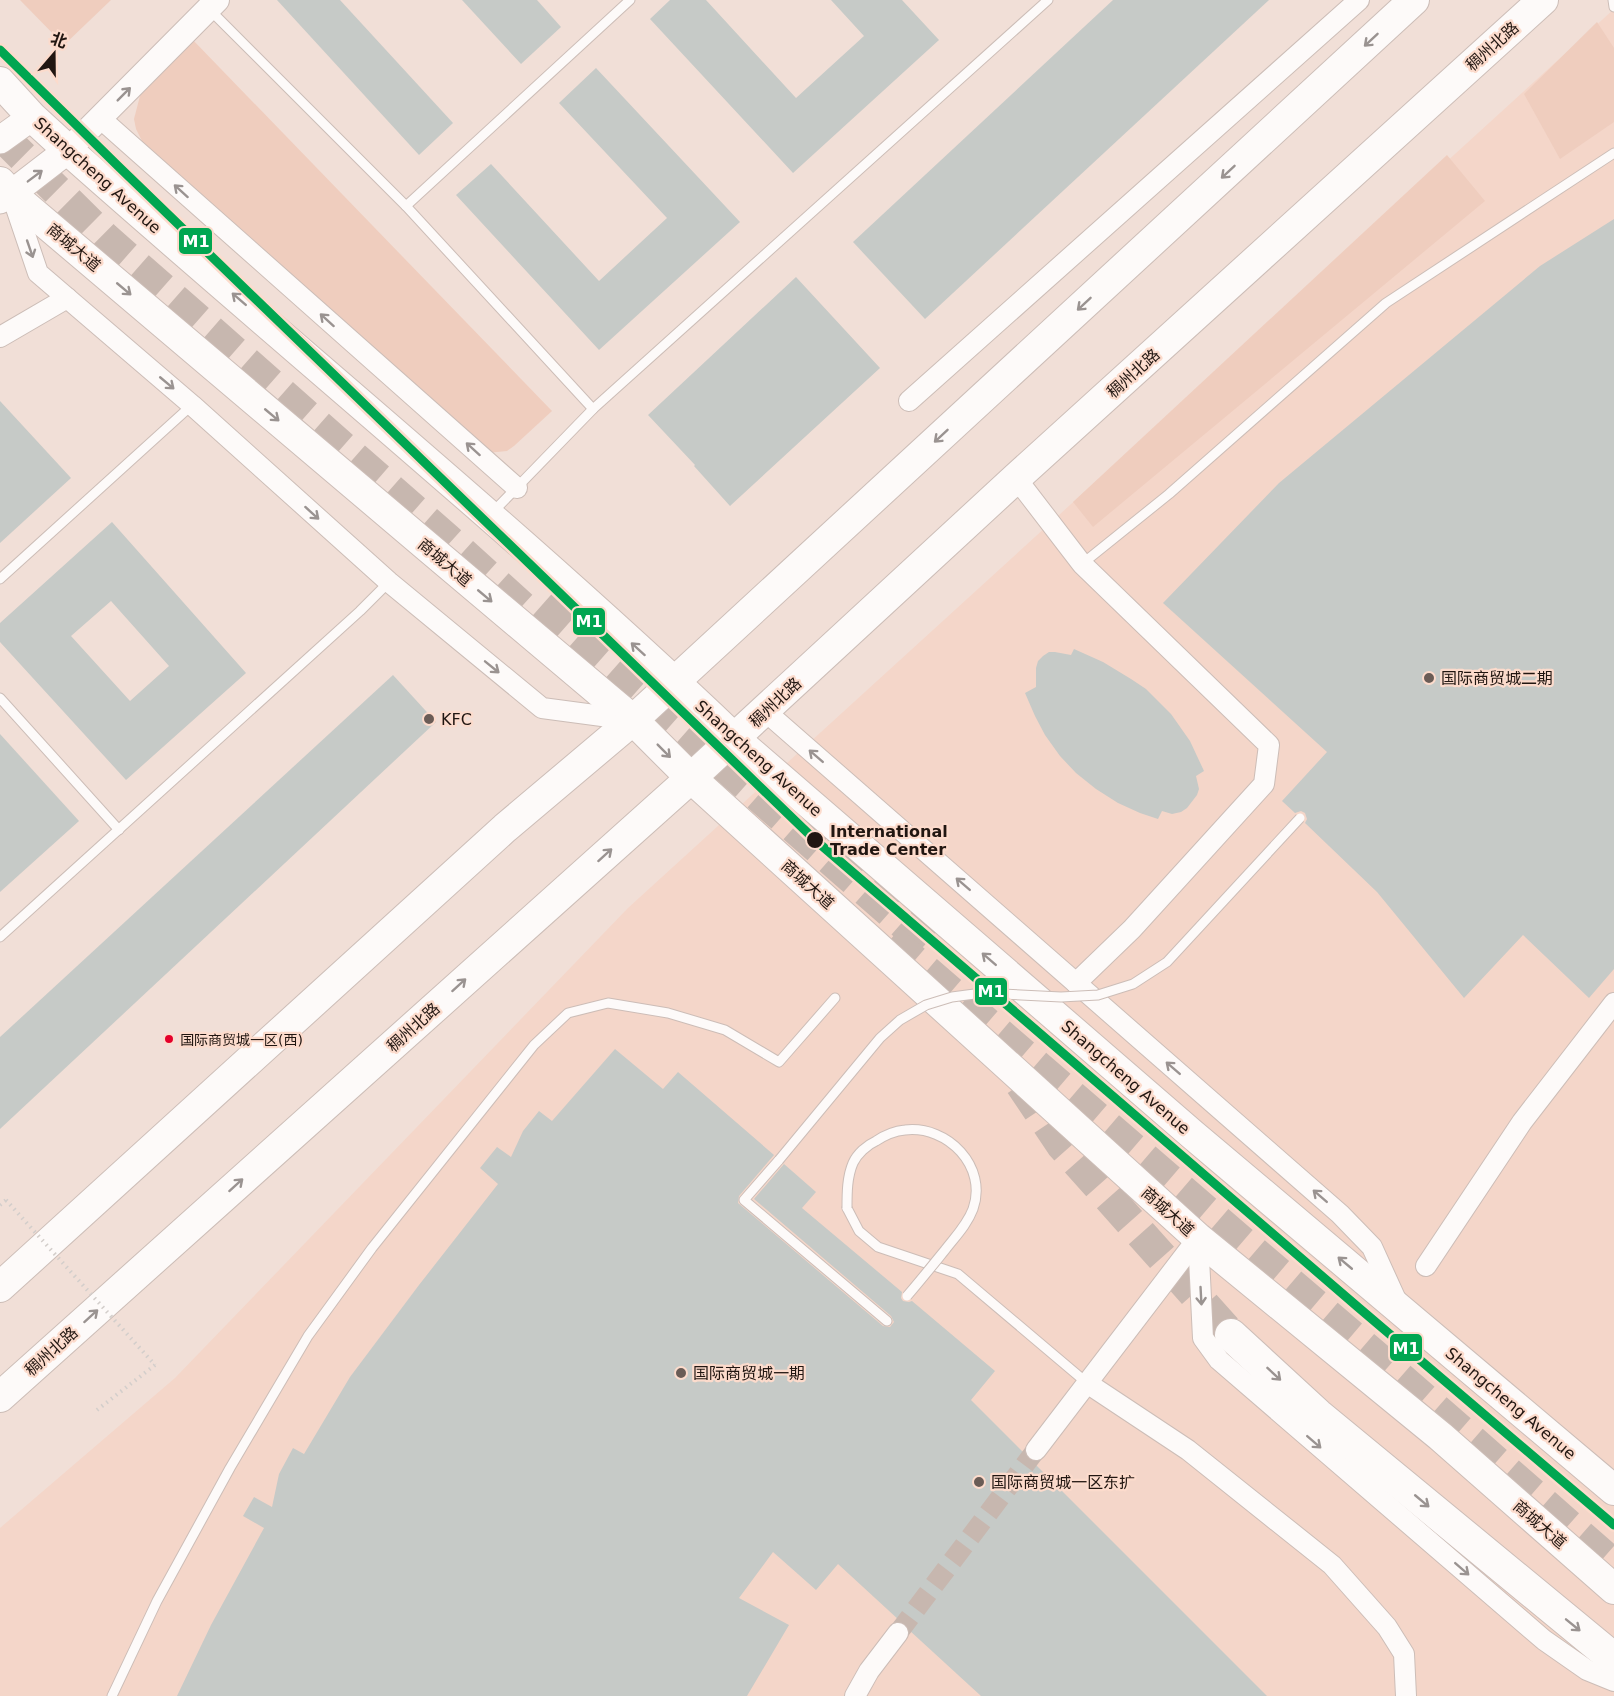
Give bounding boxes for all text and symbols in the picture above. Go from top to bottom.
street label: 稠州北路 [1462,18,1522,75]
north arrow [24,24,84,84]
text: 北 [48,29,70,52]
one-way arrow [1364,33,1379,47]
one-way arrow [117,86,131,101]
street label: Shangcheng Avenue [30,113,165,237]
one-way arrow [1220,165,1235,179]
one-way arrow [26,170,42,182]
one-way arrow [174,184,189,198]
street label: 商城大道 [43,220,104,275]
line badge: M1 [178,227,213,255]
text: M1 [182,232,210,251]
one-way arrow [25,239,36,258]
one-way arrow [116,282,131,296]
one-way arrow [232,292,247,306]
one-way arrow [1077,297,1092,311]
one-way arrow [320,313,335,327]
street label: 稠州北路 [1103,345,1163,402]
one-way arrow [159,377,175,390]
one-way arrow [264,409,280,422]
one-way arrow [933,429,948,443]
one-way arrow [466,442,481,456]
one-way arrow [305,506,320,520]
street label: 商城大道 [414,535,475,590]
one-way arrow [477,589,493,602]
line badge: M1 [572,607,606,636]
text: M1 [575,612,603,631]
one-way arrow [631,642,646,656]
one-way arrow [484,661,500,674]
place label: 国际商贸城二期 [1441,669,1553,688]
marker: 国际商贸城二期 [1422,671,1436,685]
street label: 稠州北路 [745,674,805,731]
street label: Shangcheng Avenue [691,696,826,820]
place label: KFC [441,710,472,729]
marker: KFC [422,712,436,726]
one-way arrow [657,743,672,758]
one-way arrow [808,749,824,762]
place label: International Trade Center [830,822,948,859]
marker: International Trade Center [805,830,825,850]
one-way arrow [597,848,612,862]
street label: 商城大道 [778,856,838,913]
one-way arrow [956,877,971,891]
one-way arrow [981,952,997,965]
line badge: M1 [974,977,1008,1006]
one-way arrow [452,978,467,992]
text: M1 [977,982,1005,1001]
street label: 稠州北路 [383,999,443,1056]
street label: Shangcheng Avenue [1058,1016,1194,1138]
place label: 国际商贸城一区(西) [180,1032,303,1048]
marker: 国际商贸城一区(西) [163,1033,175,1045]
one-way arrow [1166,1061,1181,1075]
one-way arrow [228,1178,243,1192]
street label: 商城大道 [1138,1183,1198,1240]
one-way arrow [1313,1189,1328,1203]
one-way arrow [1337,1256,1353,1269]
one-way arrow [1195,1285,1206,1305]
one-way arrow [83,1309,98,1323]
street label: 稠州北路 [21,1323,81,1380]
line badge: M1 [1389,1333,1423,1362]
text: M1 [1392,1339,1420,1358]
street label: Shangcheng Avenue [1442,1343,1580,1463]
place label: 国际商贸城一期 [693,1364,805,1383]
marker: 国际商贸城一期 [674,1366,688,1380]
one-way arrow [1267,1367,1282,1381]
one-way arrow [1306,1435,1321,1449]
place label: 国际商贸城一区东扩 [991,1473,1135,1492]
marker: 国际商贸城一区东扩 [972,1475,986,1489]
one-way arrow [1414,1494,1430,1507]
street label: 商城大道 [1509,1496,1570,1553]
one-way arrow [1454,1562,1469,1576]
one-way arrow [1565,1619,1581,1632]

